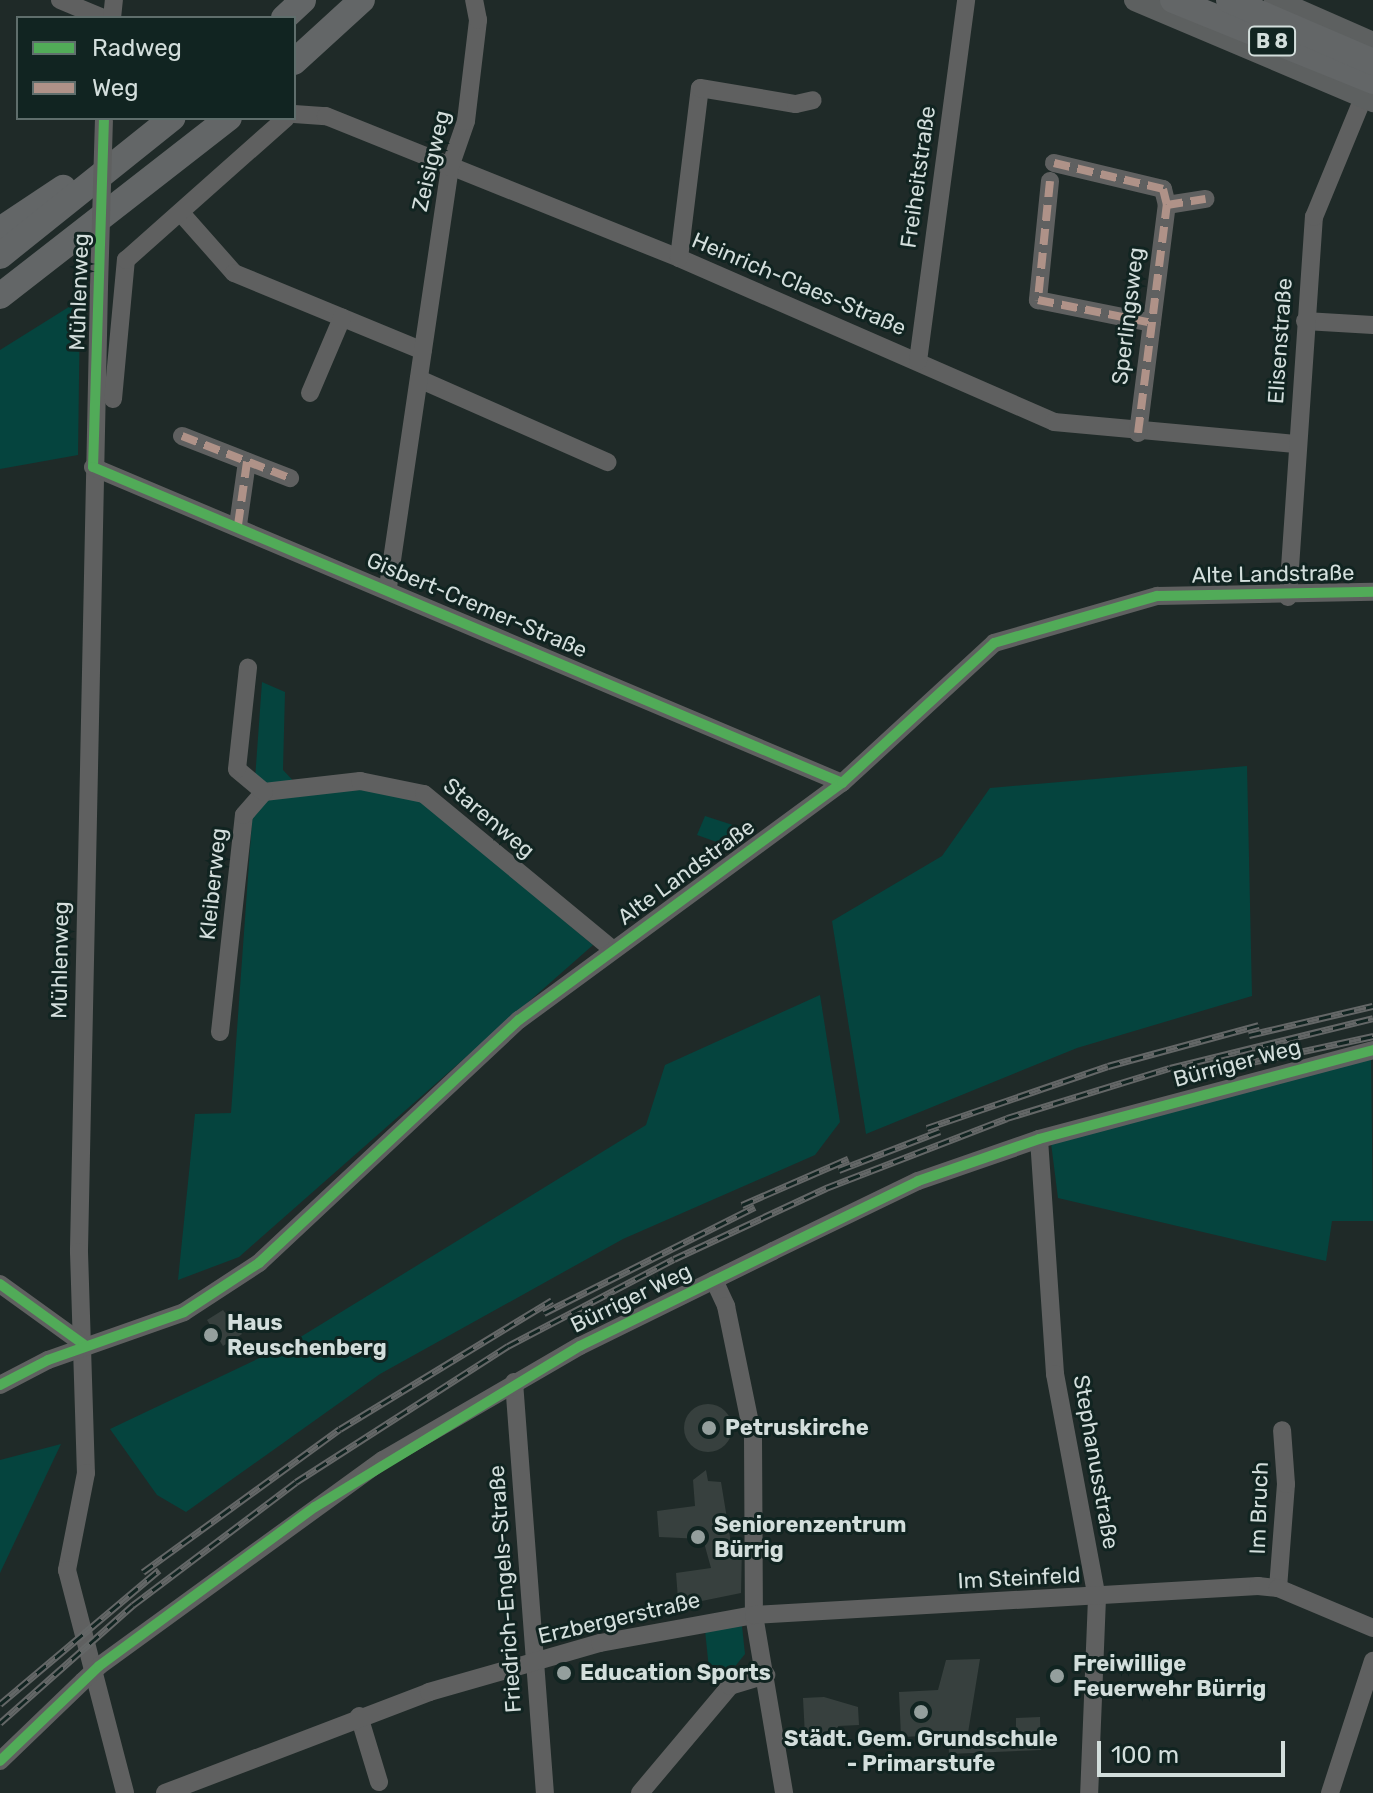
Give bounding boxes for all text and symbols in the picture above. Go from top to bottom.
legend [16,16,296,120]
road number: B 8 [1248,25,1296,57]
text: Radweg [92,34,182,62]
text: Weg [92,74,139,102]
street label: Freiheitstraße [895,104,941,250]
street label: Zeisigweg [407,108,455,214]
street label: Heinrich-Claes-Straße [688,227,910,341]
street label: Mühlenweg [64,233,94,351]
street label: Sperlingsweg [1106,246,1150,386]
street label: Elisenstraße [1262,277,1298,405]
street label: Gisbert-Cremer-Straße [363,547,591,663]
street label: Alte Landstraße [1191,559,1355,589]
street label: Starenweg [438,772,540,864]
street label: Alte Landstraße [612,813,760,931]
street label: Kleiberweg [194,827,232,941]
street label: Mühlenweg [46,901,74,1019]
street label: Bürriger Weg [1170,1033,1304,1093]
street label: Bürriger Weg [566,1257,696,1339]
place label: Haus Reuschenberg [227,1309,387,1360]
marker: Haus Reuschenberg [202,1326,220,1344]
street label: Stephanusstraße [1068,1373,1124,1551]
place label: Petruskirche [725,1415,869,1441]
marker: Petruskirche [700,1419,718,1437]
street label: Im Bruch [1244,1461,1274,1555]
street label: Friedrich-Engels-Straße [483,1464,527,1714]
place label: Seniorenzentrum Bürrig [714,1511,906,1562]
marker: Seniorenzentrum Bürrig [689,1528,707,1546]
street label: Im Steinfeld [957,1562,1081,1594]
street label: Erzbergerstraße [535,1587,703,1649]
place label: Freiwillige Feuerwehr Bürrig [1073,1650,1267,1702]
place label: Education Sports [580,1660,771,1686]
marker: Education Sports [555,1664,573,1682]
marker: Freiwillige Feuerwehr Bürrig [1048,1667,1066,1685]
marker: Städt. Gem. Grundschule - Primarstufe [912,1703,930,1721]
place label: Städt. Gem. Grundschule - Primarstufe [784,1725,1058,1776]
scale bar [1101,1725,1289,1775]
text: 100 m [1111,1741,1179,1769]

